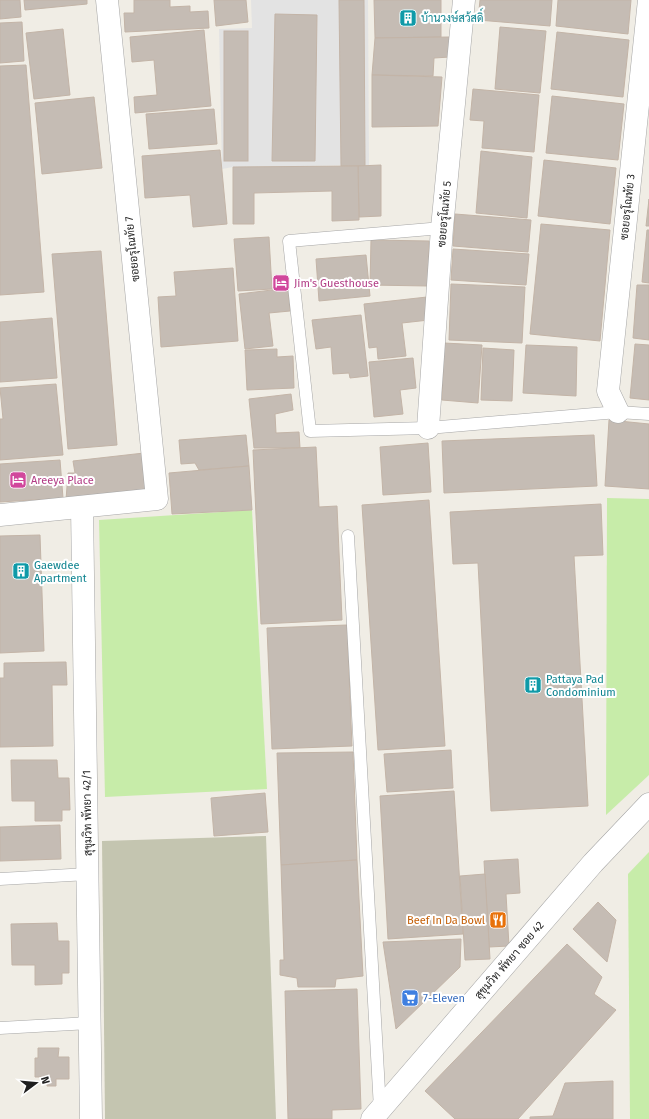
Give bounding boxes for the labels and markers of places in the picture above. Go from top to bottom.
place label: บ้านวงษ์สว้สดิ์ [421,7,483,25]
building icon: บ้านวงษ์สว้สดิ์ [398,8,418,28]
hotel icon: Jim's Guesthouse [271,273,291,293]
place label: Jim's Guesthouse [294,277,379,290]
hotel icon: Areeya Place [8,470,28,490]
place label: Areeya Place [31,474,94,487]
place label: Gaewdee Apartment [34,559,87,585]
building icon: Gaewdee Apartment [11,561,31,581]
place label: Pattaya Pad Condominium [546,673,616,699]
building icon: Pattaya Pad Condominium [523,675,543,695]
restaurant icon: Beef In Da Bowl [488,910,508,930]
place label: Beef In Da Bowl [407,914,485,927]
supermarket icon: 7-Eleven [400,988,420,1008]
place label: 7-Eleven [423,992,465,1005]

